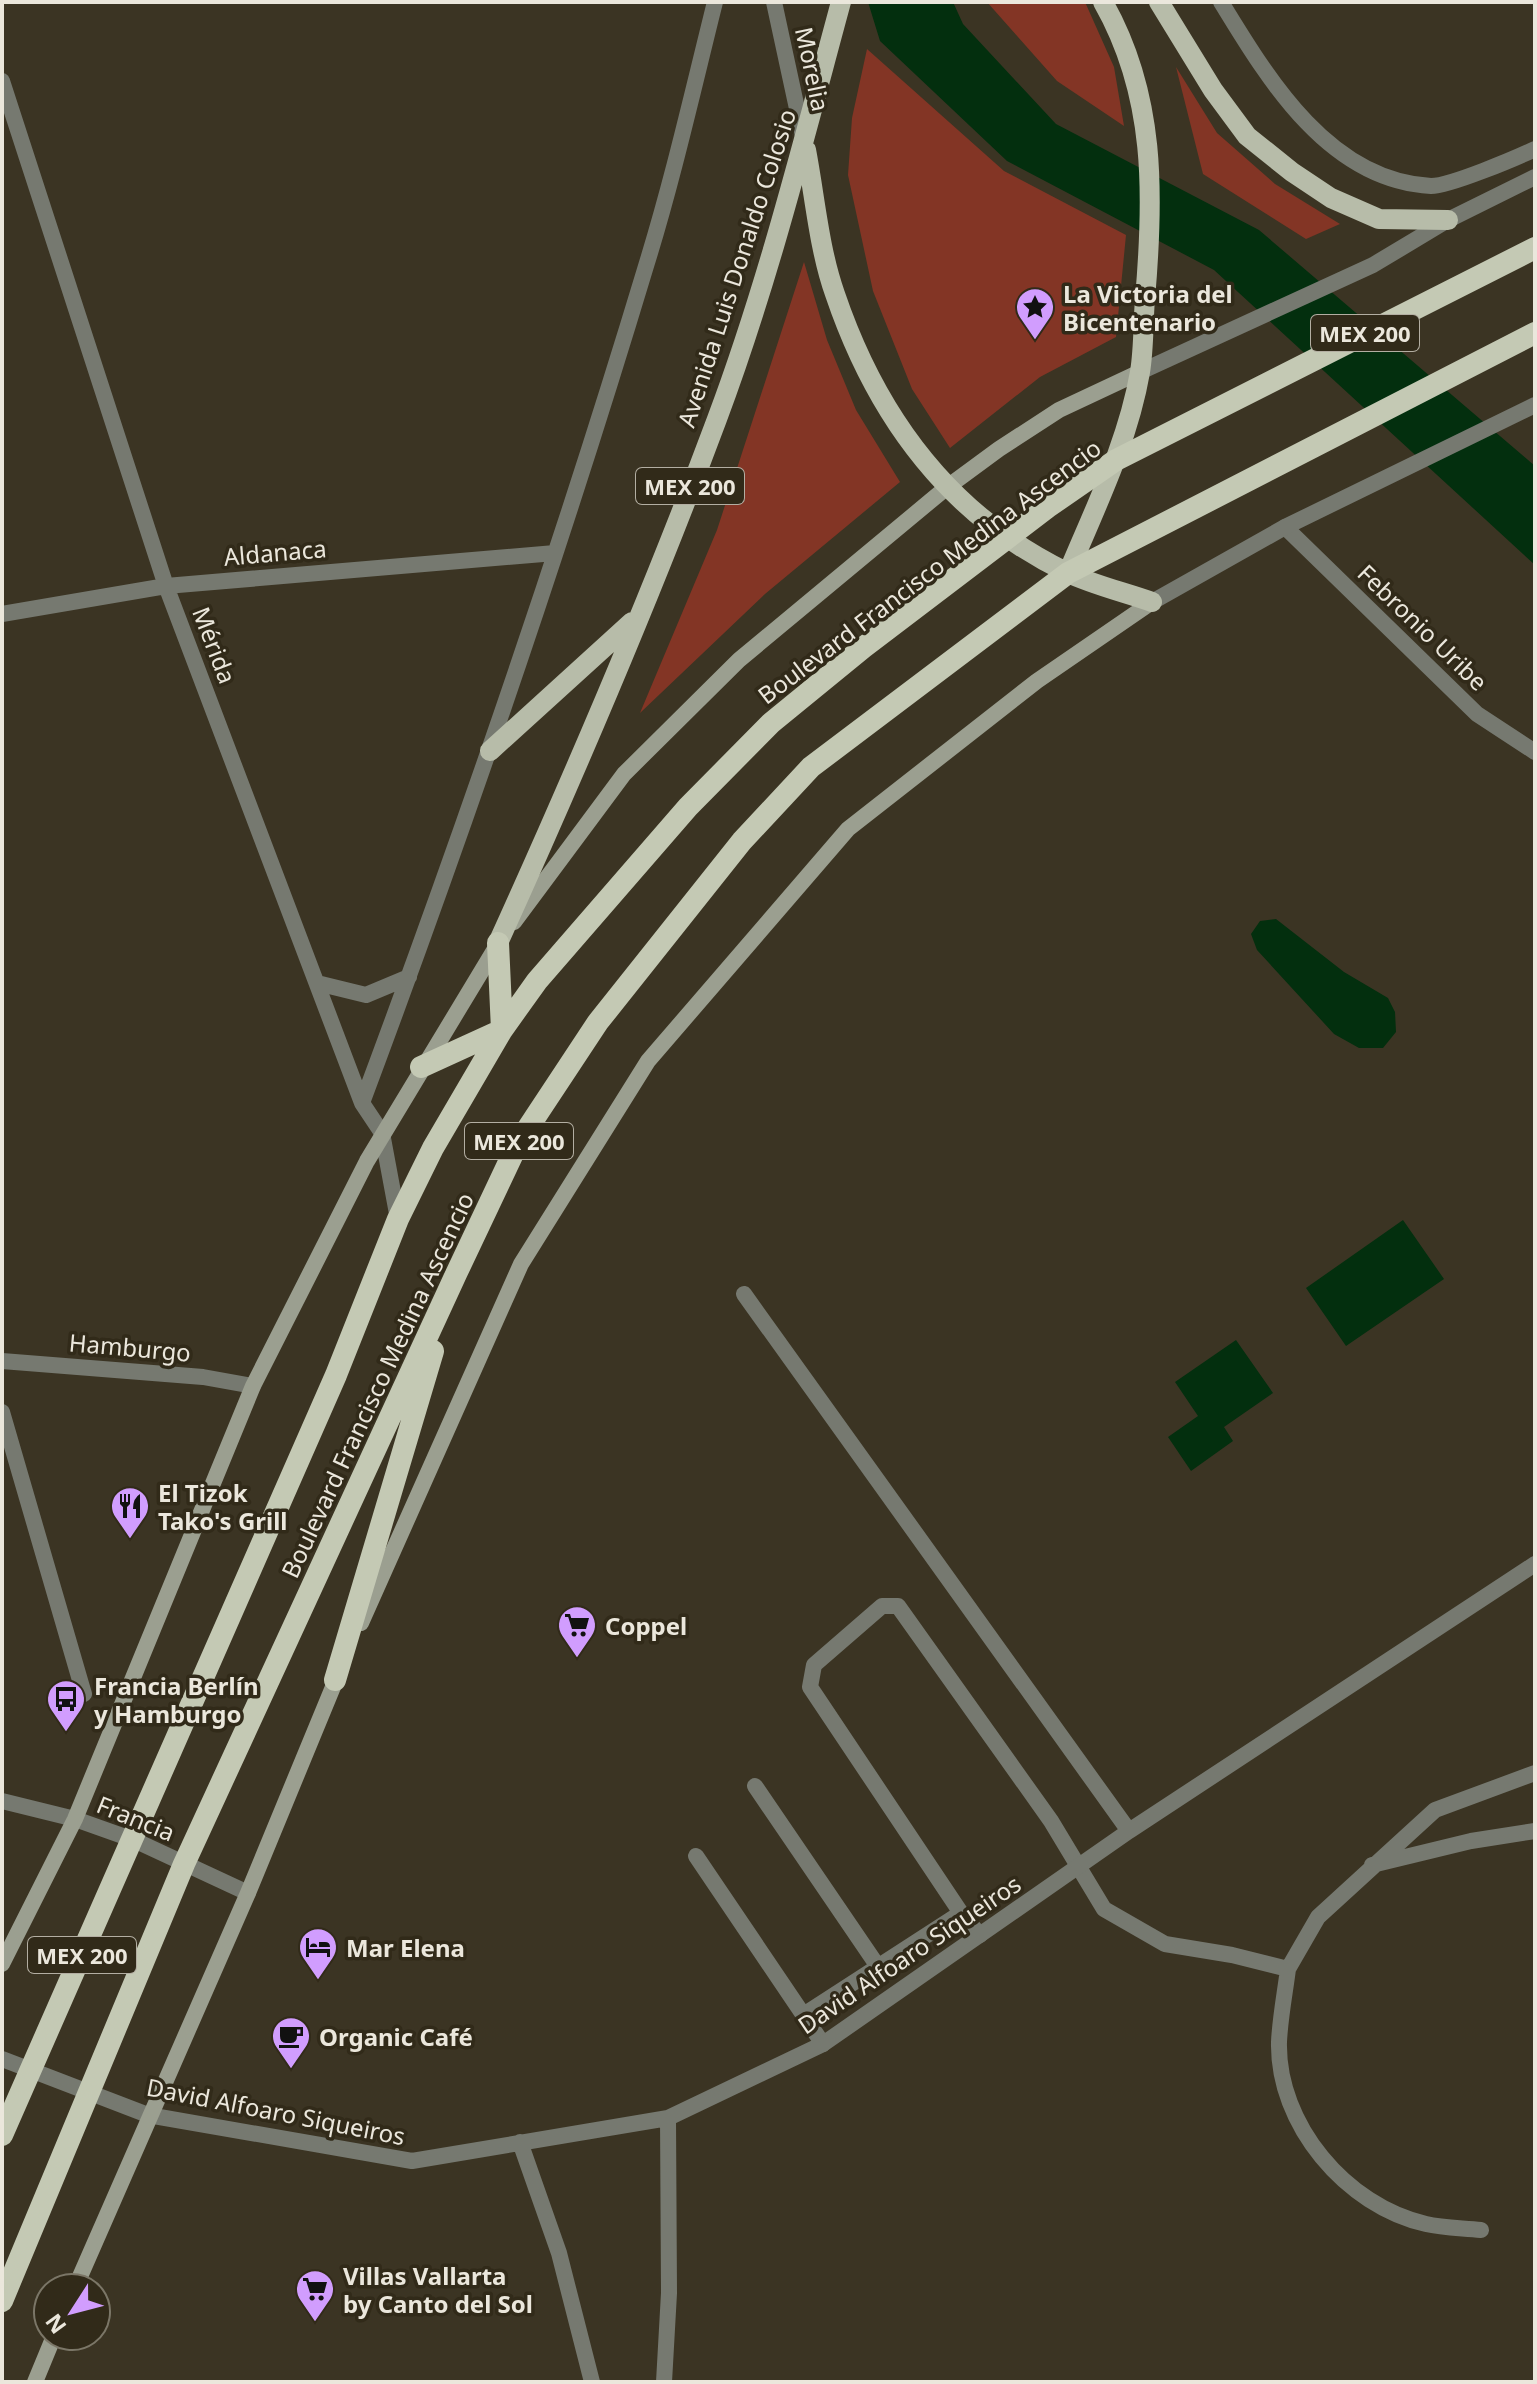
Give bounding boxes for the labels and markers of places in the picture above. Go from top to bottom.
place label: La Victoria del Bicentenario [1063,277,1233,338]
place icon: La Victoria del Bicentenario [1014,286,1056,341]
place label: El Tizok Tako's Grill [158,1476,287,1537]
restaurant icon: El Tizok Tako's Grill [109,1485,151,1540]
supermarket icon: Coppel [556,1604,598,1659]
place label: Coppel [605,1609,687,1642]
place label: Francia Berlín y Hamburgo [94,1669,259,1730]
bus stop icon: Francia Berlín y Hamburgo [45,1678,87,1733]
hotel icon: Mar Elena [297,1926,339,1981]
place label: Mar Elena [346,1931,465,1964]
cafe icon: Organic Café [270,2015,312,2070]
place label: Organic Café [319,2020,473,2053]
place label: Villas Vallarta by Canto del Sol [343,2259,533,2320]
supermarket icon: Villas Vallarta by Canto del Sol [294,2268,336,2323]

